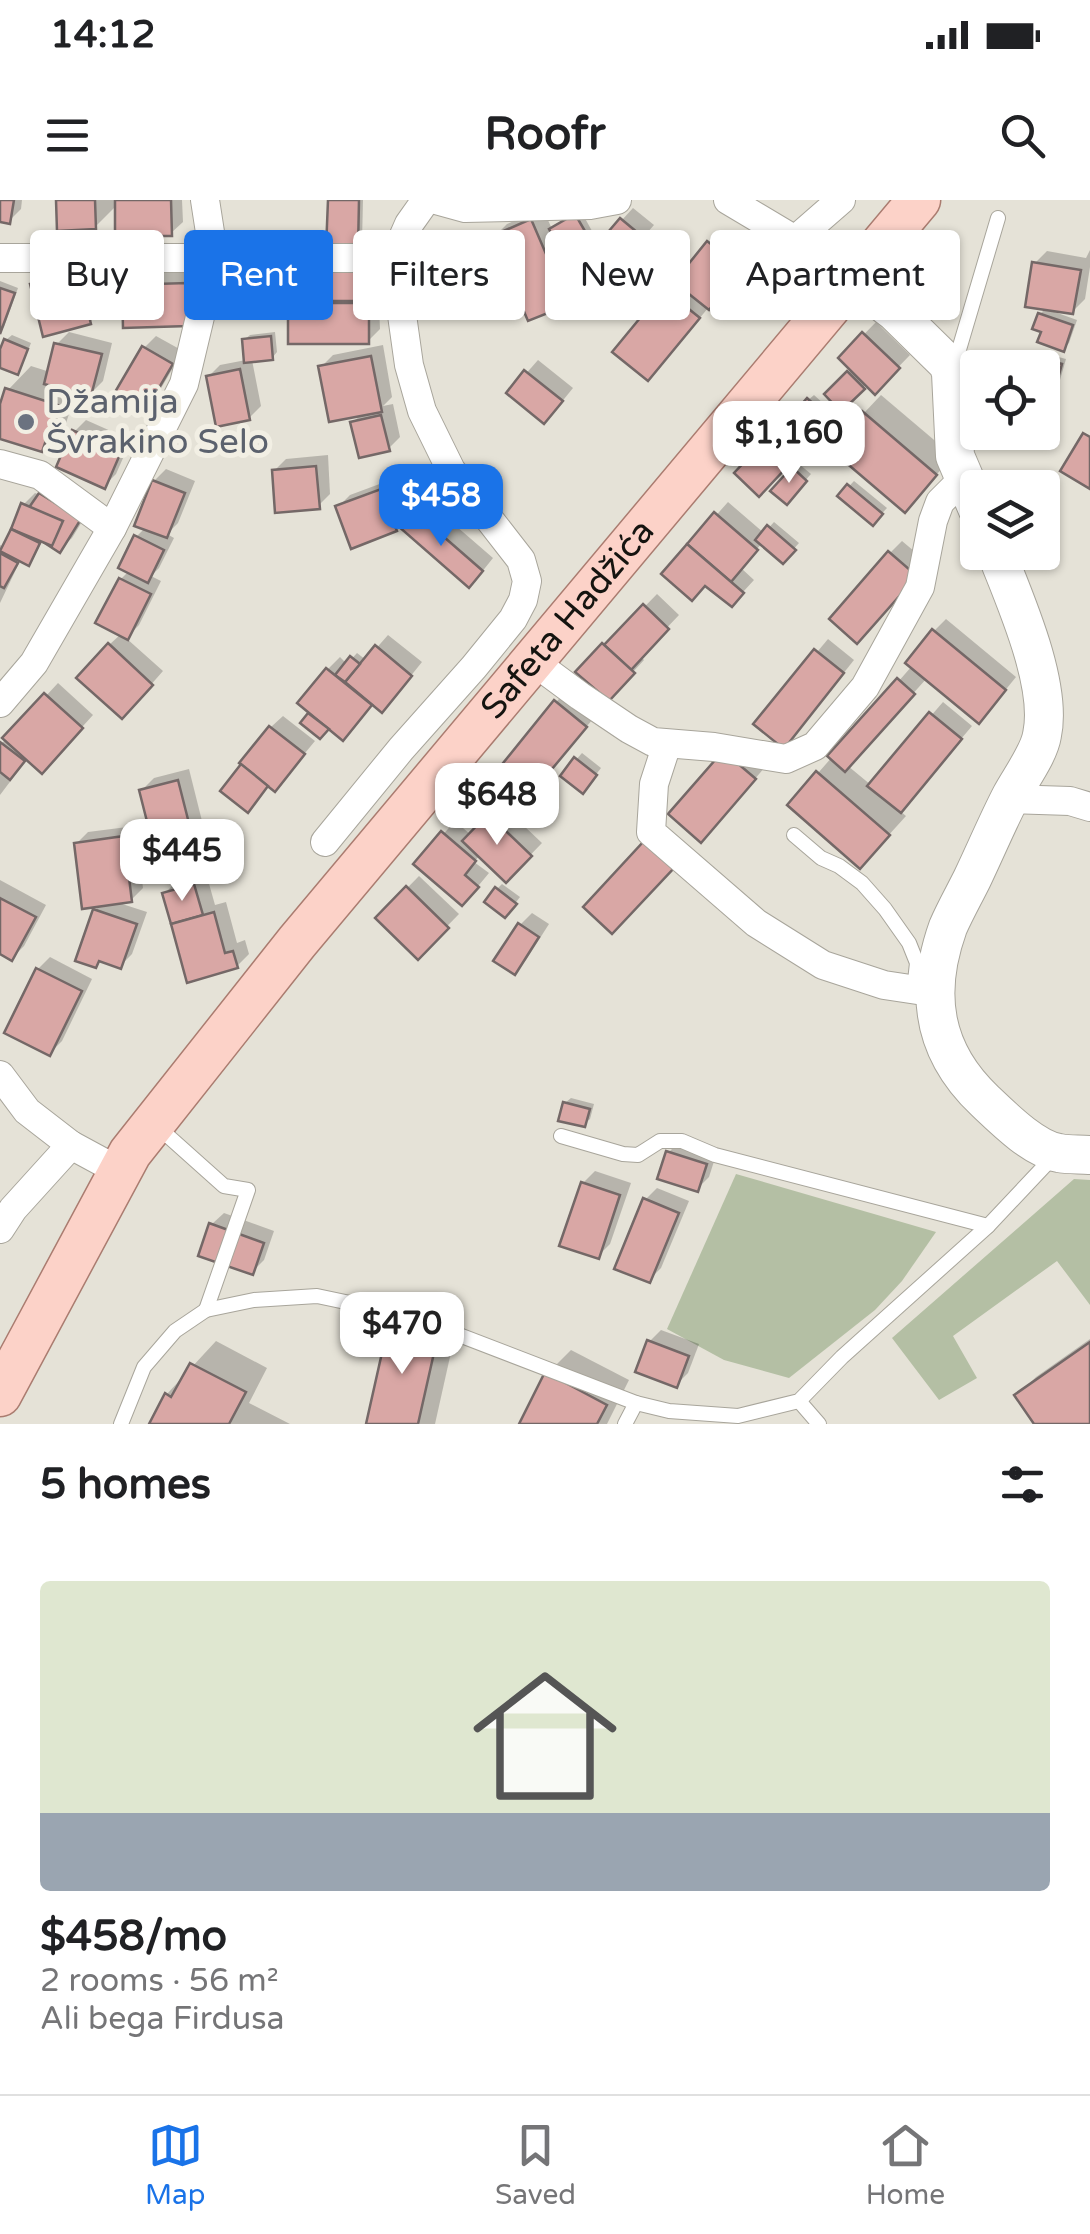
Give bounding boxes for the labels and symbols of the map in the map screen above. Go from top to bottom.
place label: Džamija Švrakino Selo [46,381,269,463]
pin: $1,160 [708,401,870,486]
marker: Džamija Švrakino Selo [15,411,37,433]
pin: $458 [382,464,500,549]
street label: Safeta Hadžića [472,511,663,728]
pin: $648 [438,763,556,848]
pin: $445 [123,819,241,904]
pin: $470 [343,1292,461,1377]

